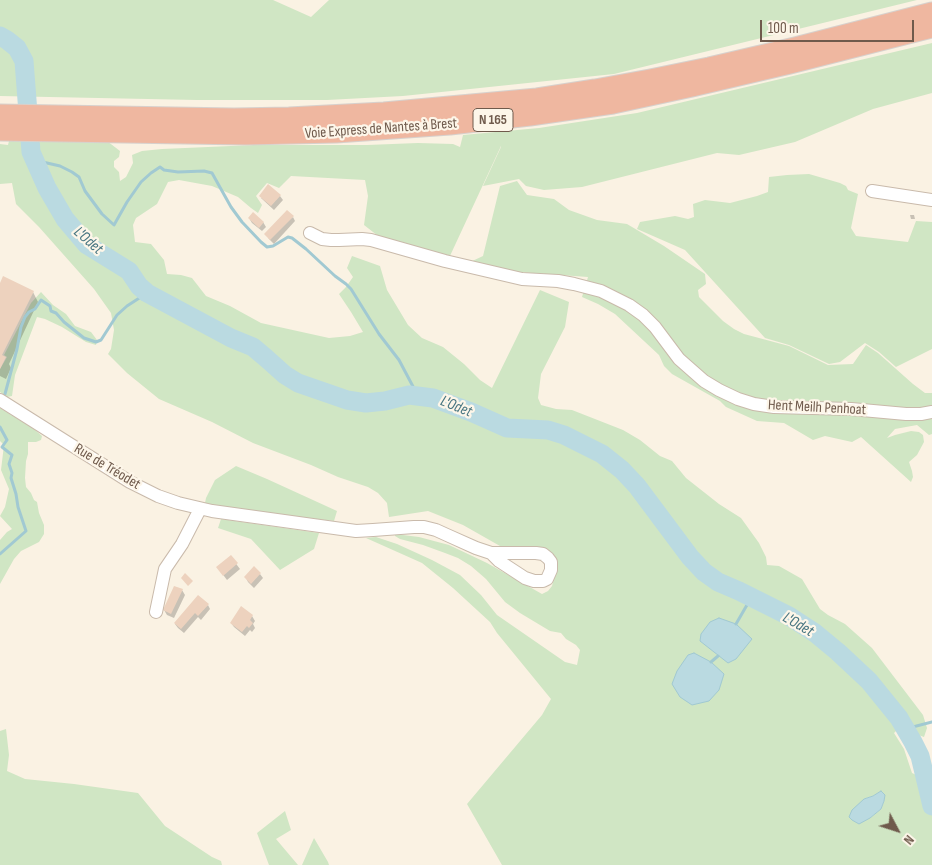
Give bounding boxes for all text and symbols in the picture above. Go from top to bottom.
scale bar [762,10,916,42]
text: 100 m [768,19,799,38]
road number: N 165 [473,108,513,132]
street label: Voie Express de Nantes à Brest [304,115,458,143]
water label: L'Odet [69,223,107,259]
water label: L'Odet [437,392,475,422]
street label: Hent Meilh Penhoat [767,396,867,420]
street label: Rue de Tréodet [70,440,144,494]
water label: L'Odet [779,609,817,641]
north arrow [872,805,922,855]
text: N [900,832,918,848]

